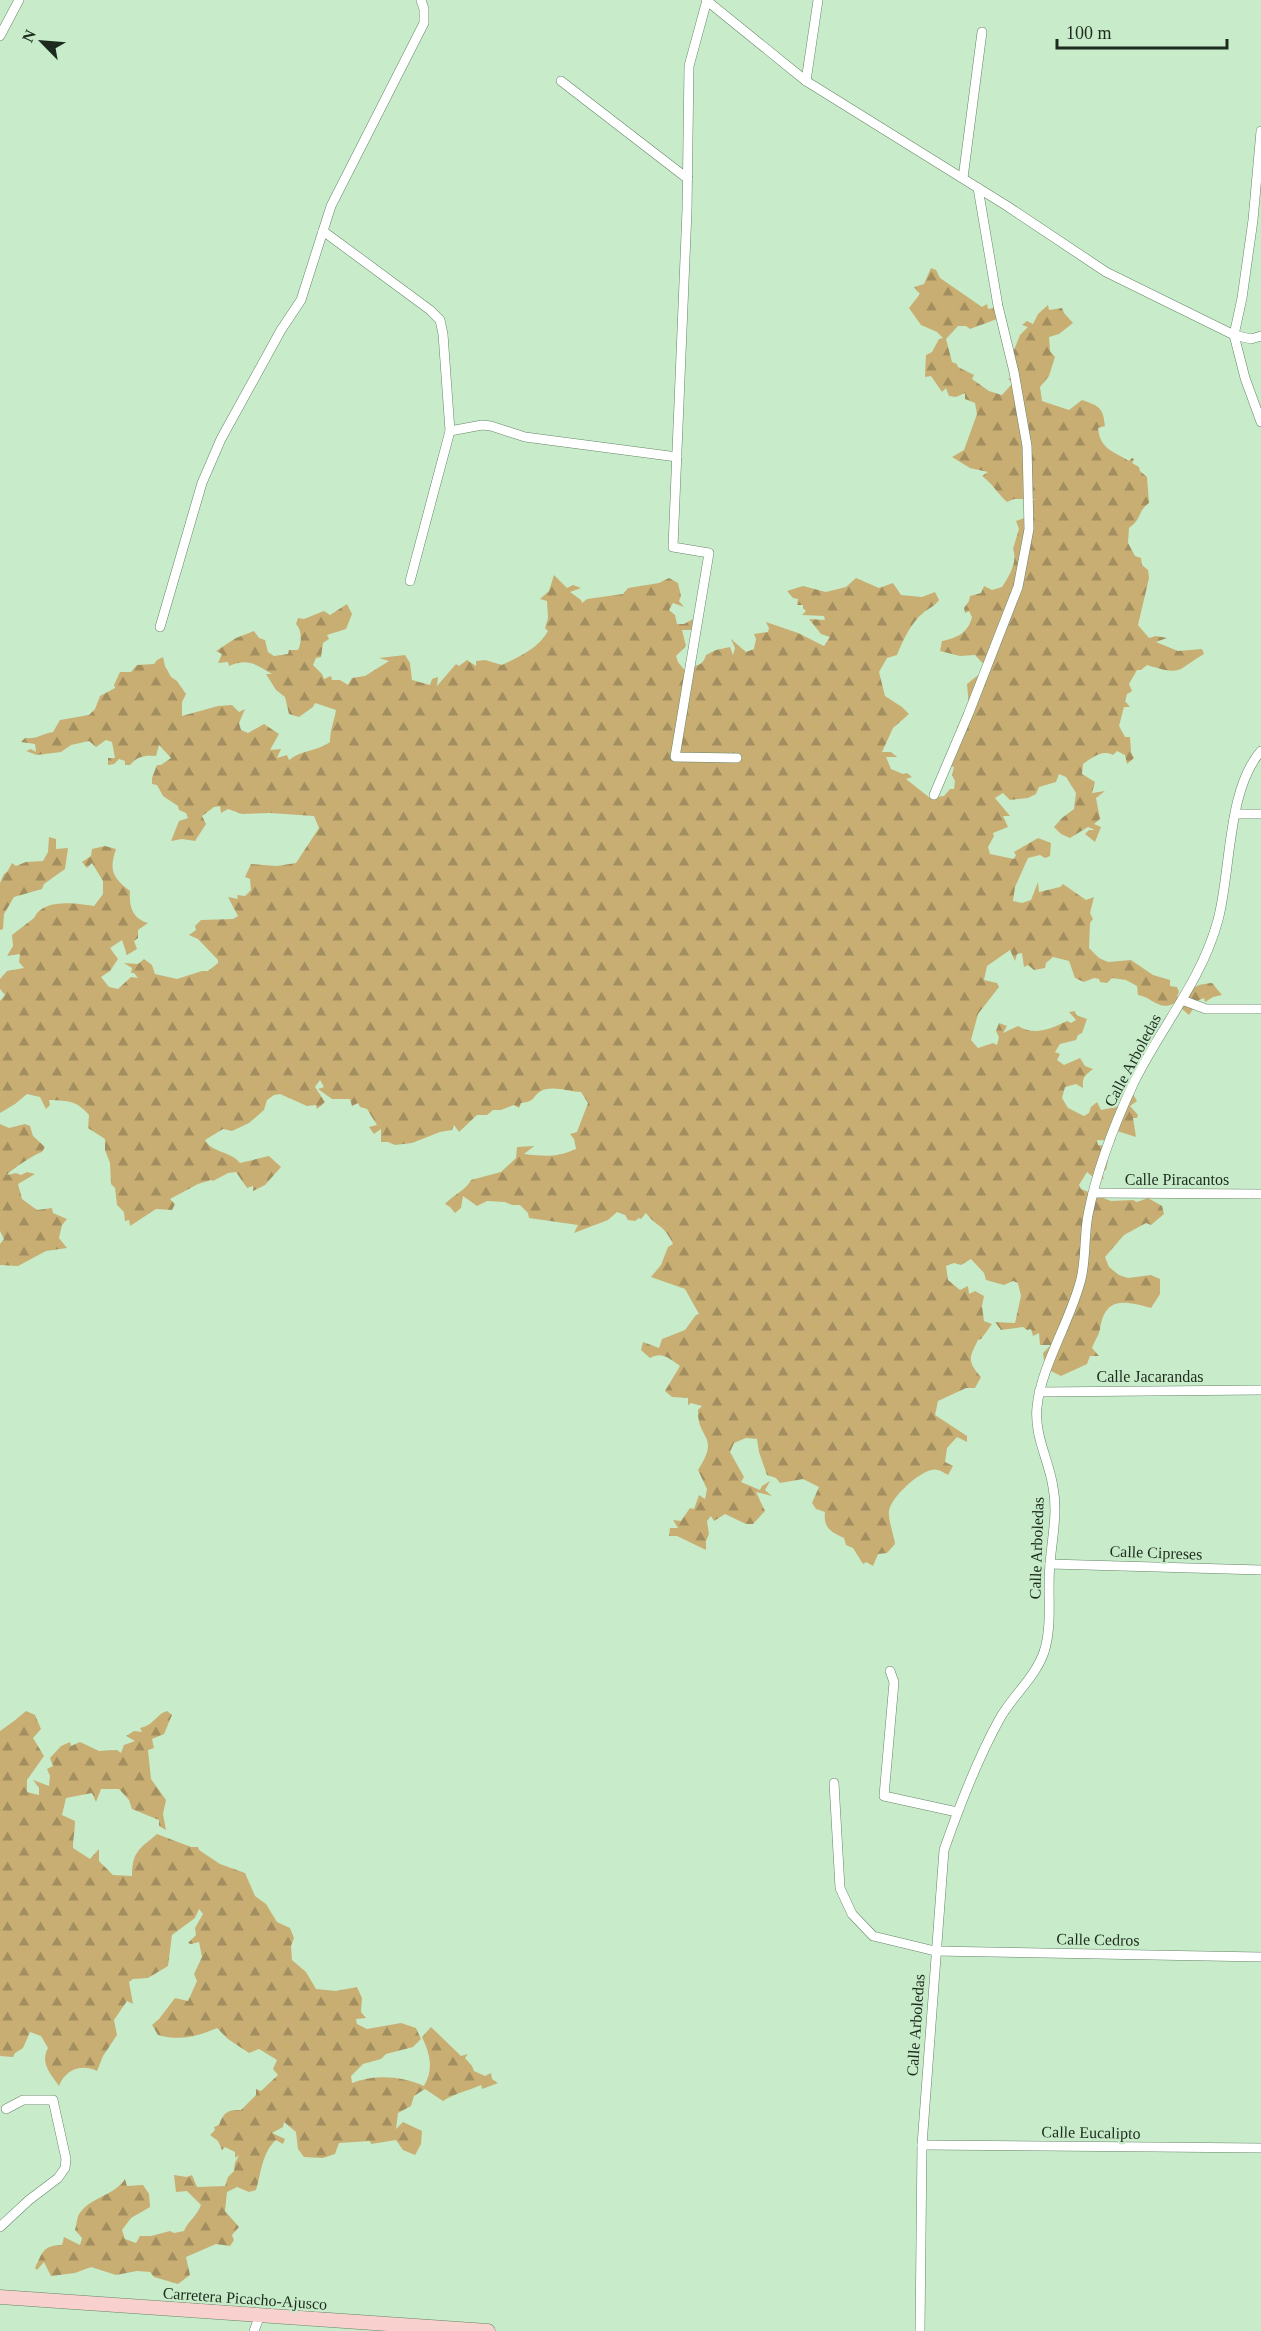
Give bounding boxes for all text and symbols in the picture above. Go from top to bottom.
north arrow [12,12,72,72]
scale bar [1057,12,1226,50]
text: 100 m [1066,23,1112,43]
text: N [19,27,39,45]
street label: Calle Arboledas [1101,1011,1164,1110]
street label: Calle Piracantos [1125,1171,1229,1188]
street label: Calle Jacarandas [1096,1368,1204,1385]
street label: Calle Arboledas [1026,1496,1047,1600]
street label: Calle Cipreses [1109,1542,1203,1564]
street label: Calle Cedros [1056,1930,1140,1949]
street label: Calle Arboledas [903,1973,928,2077]
street label: Calle Eucalipto [1041,2123,1141,2143]
street label: Carretera Picacho-Ajusco [162,2284,328,2314]

